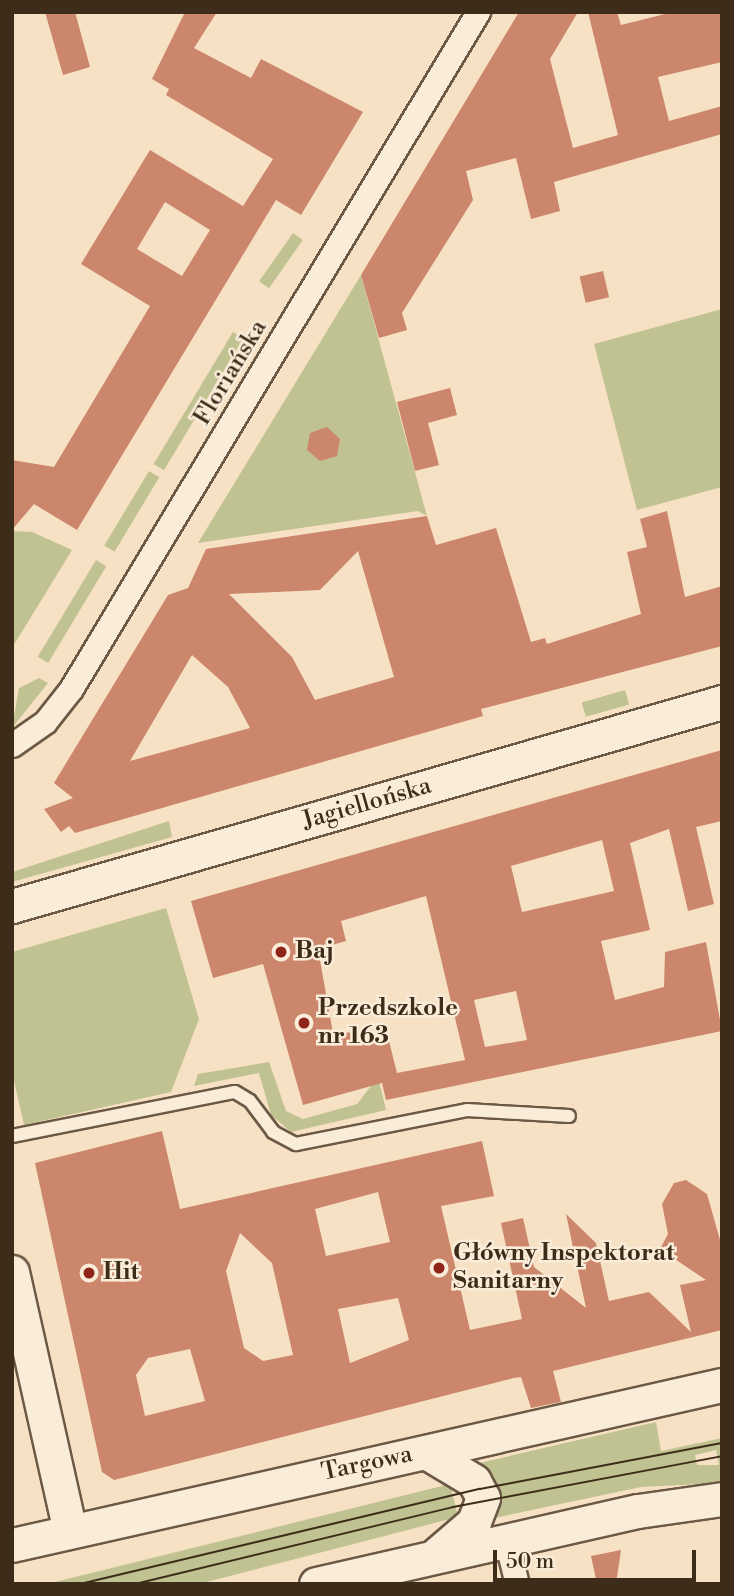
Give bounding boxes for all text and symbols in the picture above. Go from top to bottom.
street label: Floriańska [188,315,274,431]
street label: Jagiellońska [299,772,435,836]
place label: Baj [295,938,334,966]
marker: Baj [273,944,289,960]
place label: Przedszkole nr 163 [318,995,458,1051]
marker: Przedszkole nr 163 [296,1015,312,1031]
place label: Główny Inspektorat Sanitarny [453,1240,674,1296]
place label: Hit [103,1259,139,1287]
marker: Główny Inspektorat Sanitarny [431,1260,447,1276]
marker: Hit [81,1265,97,1281]
street label: Targowa [319,1440,415,1488]
scale bar [496,1536,699,1580]
text: 50 m [506,1549,554,1575]

